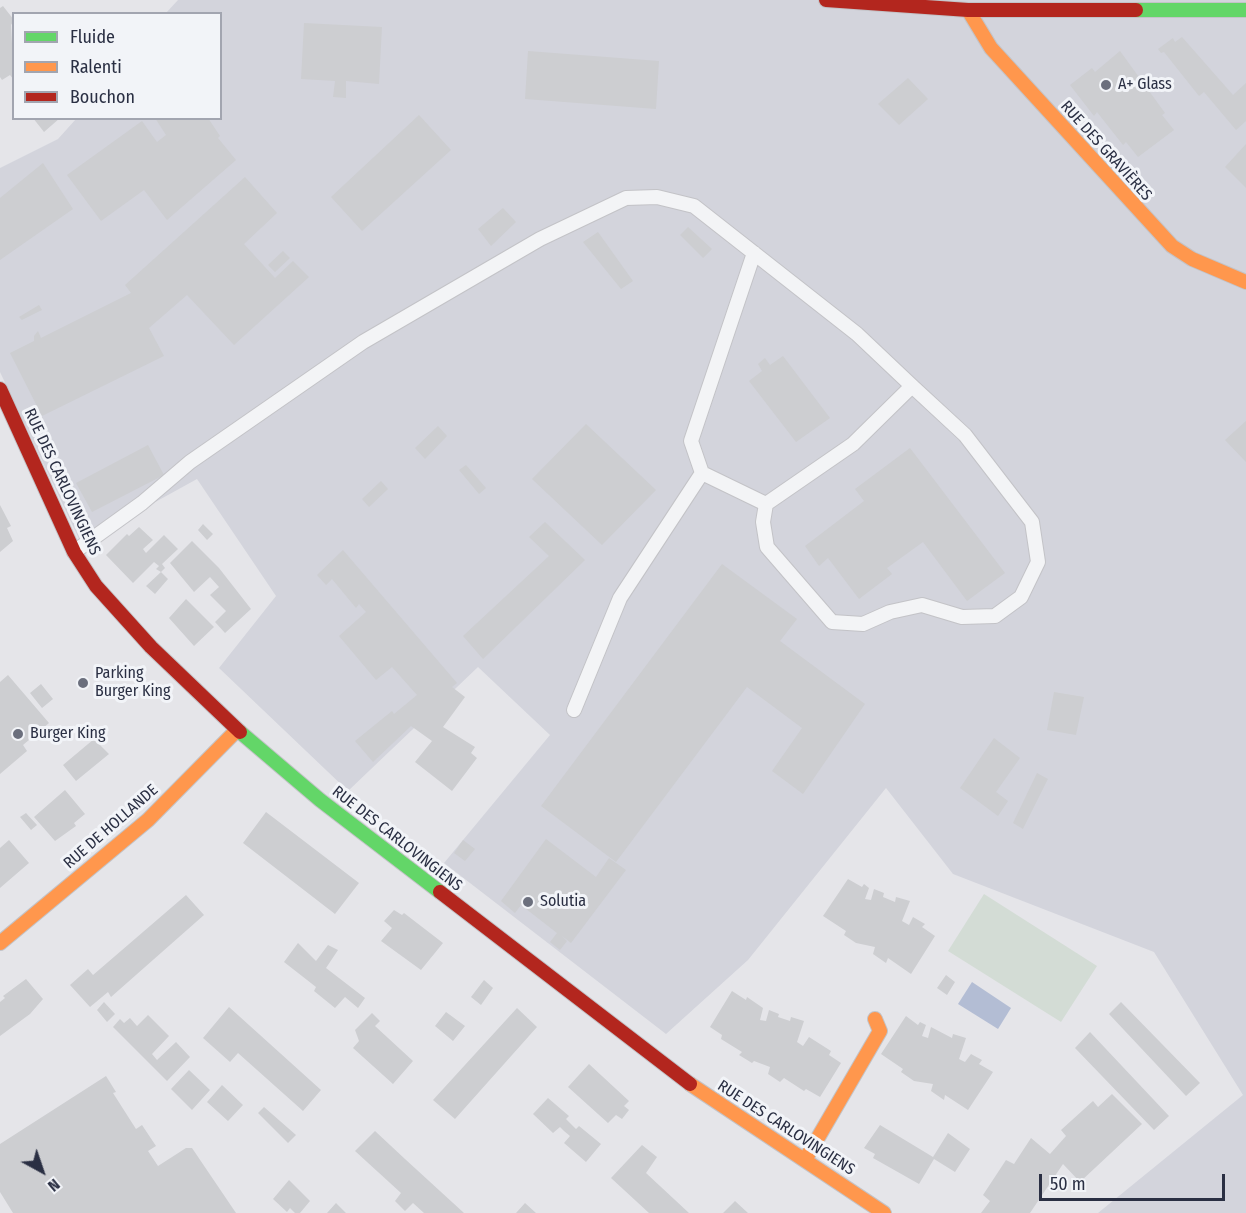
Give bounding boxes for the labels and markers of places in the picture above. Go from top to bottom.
place label: A+ Glass [1118,75,1172,95]
marker: A+ Glass [1099,78,1113,92]
place label: Parking Burger King [95,664,170,702]
marker: Parking Burger King [76,676,90,690]
place label: Burger King [30,724,105,744]
marker: Burger King [11,727,25,741]
place label: Solutia [540,892,586,912]
marker: Solutia [521,895,535,909]

